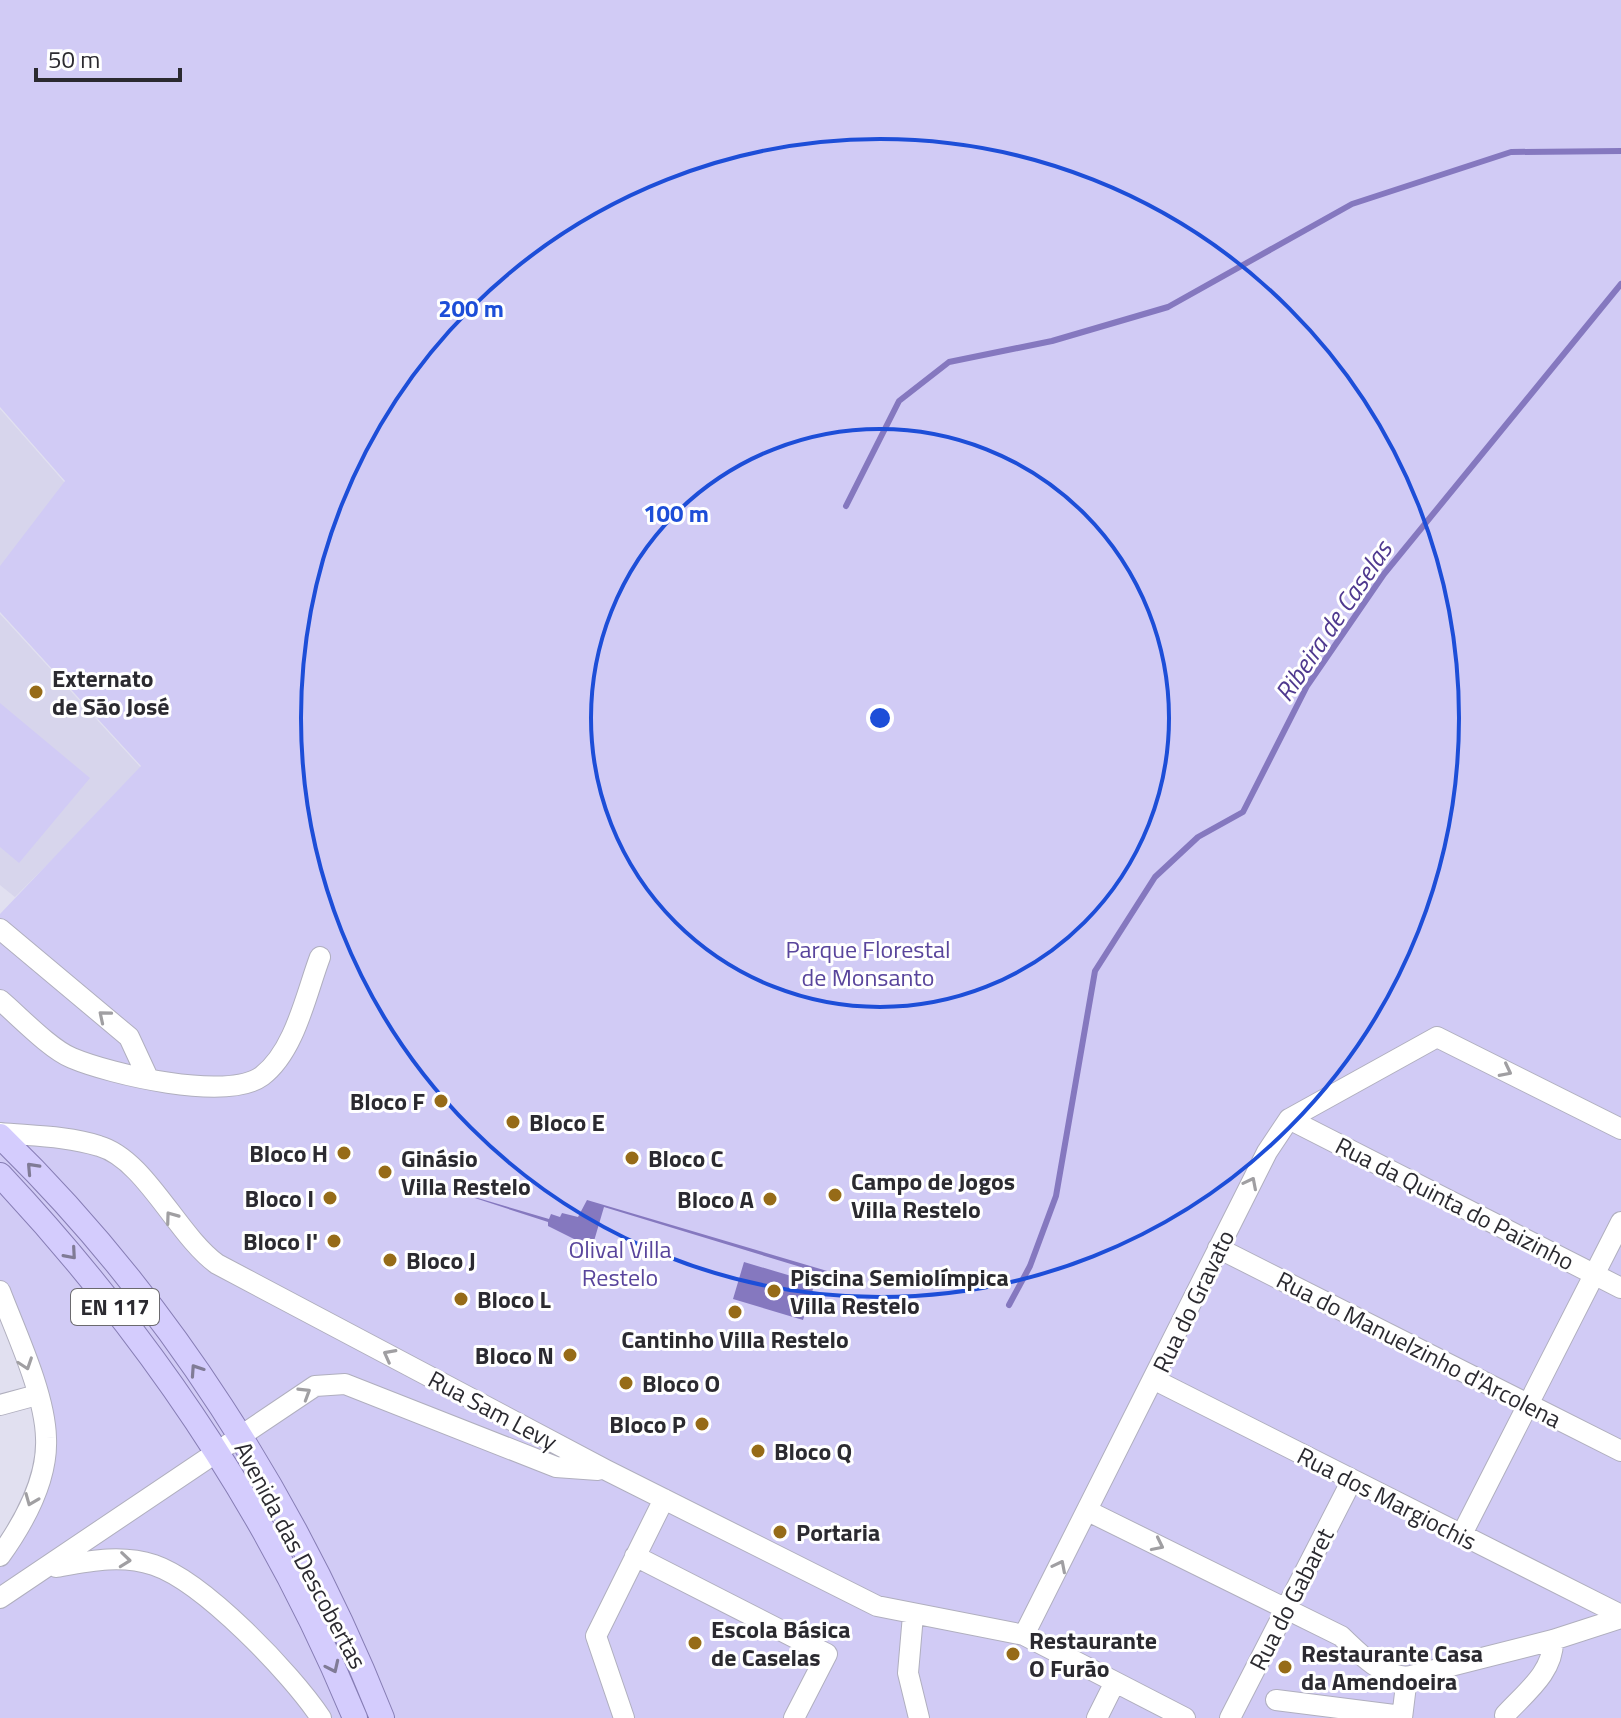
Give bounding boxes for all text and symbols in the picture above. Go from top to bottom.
scale bar [36,32,180,82]
text: 50 m [48,41,100,77]
text: 200 m [438,290,504,326]
text: 100 m [643,495,709,531]
water label: Ribeira de Caselas [1265,531,1402,709]
place label: Externato de São José [52,660,170,724]
marker: Externato de São José [27,683,45,701]
centre of rings [866,704,894,732]
park label: Parque Florestal de Monsanto [785,931,951,995]
one-way arrow [99,1011,113,1026]
one-way arrow [1498,1062,1513,1077]
place label: Bloco F [350,1083,425,1119]
marker: Bloco F [432,1092,450,1110]
place label: Bloco E [529,1104,605,1140]
marker: Bloco E [504,1113,522,1131]
street label: Rua da Quinta do Paizinho [1329,1127,1581,1279]
place label: Bloco H [249,1135,328,1171]
place label: Ginásio Villa Restelo [401,1140,531,1204]
place label: Bloco C [648,1140,724,1176]
marker: Bloco H [335,1144,353,1162]
marker: Bloco C [623,1149,641,1167]
one-way arrow [27,1163,42,1177]
marker: Ginásio Villa Restelo [376,1163,394,1181]
place label: Campo de Jogos Villa Restelo [851,1163,1015,1227]
one-way arrow [1242,1176,1257,1191]
place label: Bloco I [245,1180,314,1216]
place label: Bloco A [677,1181,755,1217]
marker: Campo de Jogos Villa Restelo [826,1186,844,1204]
marker: Bloco I [321,1189,339,1207]
marker: Bloco A [761,1190,779,1208]
one-way arrow [167,1212,181,1226]
place label: Bloco I' [243,1223,318,1259]
street label: Rua do Gravato [1143,1224,1243,1378]
park label: Olival Villa Restelo [568,1231,672,1295]
marker: Bloco I' [325,1232,343,1250]
place label: Bloco J [406,1242,476,1278]
one-way arrow [61,1245,76,1259]
marker: Bloco J [381,1251,399,1269]
place label: Piscina Semiolímpica Villa Restelo [790,1259,1009,1323]
street label: Rua do Manuelzinho d'Arcolena [1270,1261,1568,1437]
place label: Bloco L [477,1281,552,1317]
marker: Piscina Semiolímpica Villa Restelo [765,1282,783,1300]
road number: EN 117 [71,1289,159,1325]
marker: Bloco L [452,1290,470,1308]
marker: Cantinho Villa Restelo [726,1303,744,1321]
place label: Cantinho Villa Restelo [621,1321,849,1357]
place label: Bloco N [475,1337,554,1373]
marker: Bloco N [561,1346,579,1364]
one-way arrow [383,1349,397,1365]
one-way arrow [16,1356,33,1370]
street label: Rua Sam Levy [422,1361,564,1459]
one-way arrow [190,1365,205,1379]
place label: Bloco O [642,1365,720,1401]
marker: Bloco O [617,1374,635,1392]
one-way arrow [296,1388,310,1403]
place label: Bloco P [609,1406,686,1442]
marker: Bloco P [693,1415,711,1433]
place label: Bloco Q [774,1433,852,1469]
street label: Avenida das Descobertas [226,1435,376,1675]
street label: Rua dos Margiochis [1291,1437,1483,1559]
marker: Bloco Q [749,1442,767,1460]
one-way arrow [25,1492,41,1506]
place label: Portaria [796,1514,880,1550]
street label: Rua do Gabaret [1240,1521,1343,1676]
marker: Portaria [771,1523,789,1541]
one-way arrow [1150,1535,1165,1551]
one-way arrow [119,1552,132,1569]
one-way arrow [1050,1559,1065,1574]
place label: Escola Básica de Caselas [711,1611,850,1675]
place label: Restaurante O Furão [1029,1622,1157,1686]
marker: Escola Básica de Caselas [686,1634,704,1652]
place label: Restaurante Casa da Amendoeira [1301,1635,1483,1699]
marker: Restaurante O Furão [1004,1645,1022,1663]
marker: Restaurante Casa da Amendoeira [1276,1658,1294,1676]
one-way arrow [323,1659,339,1673]

